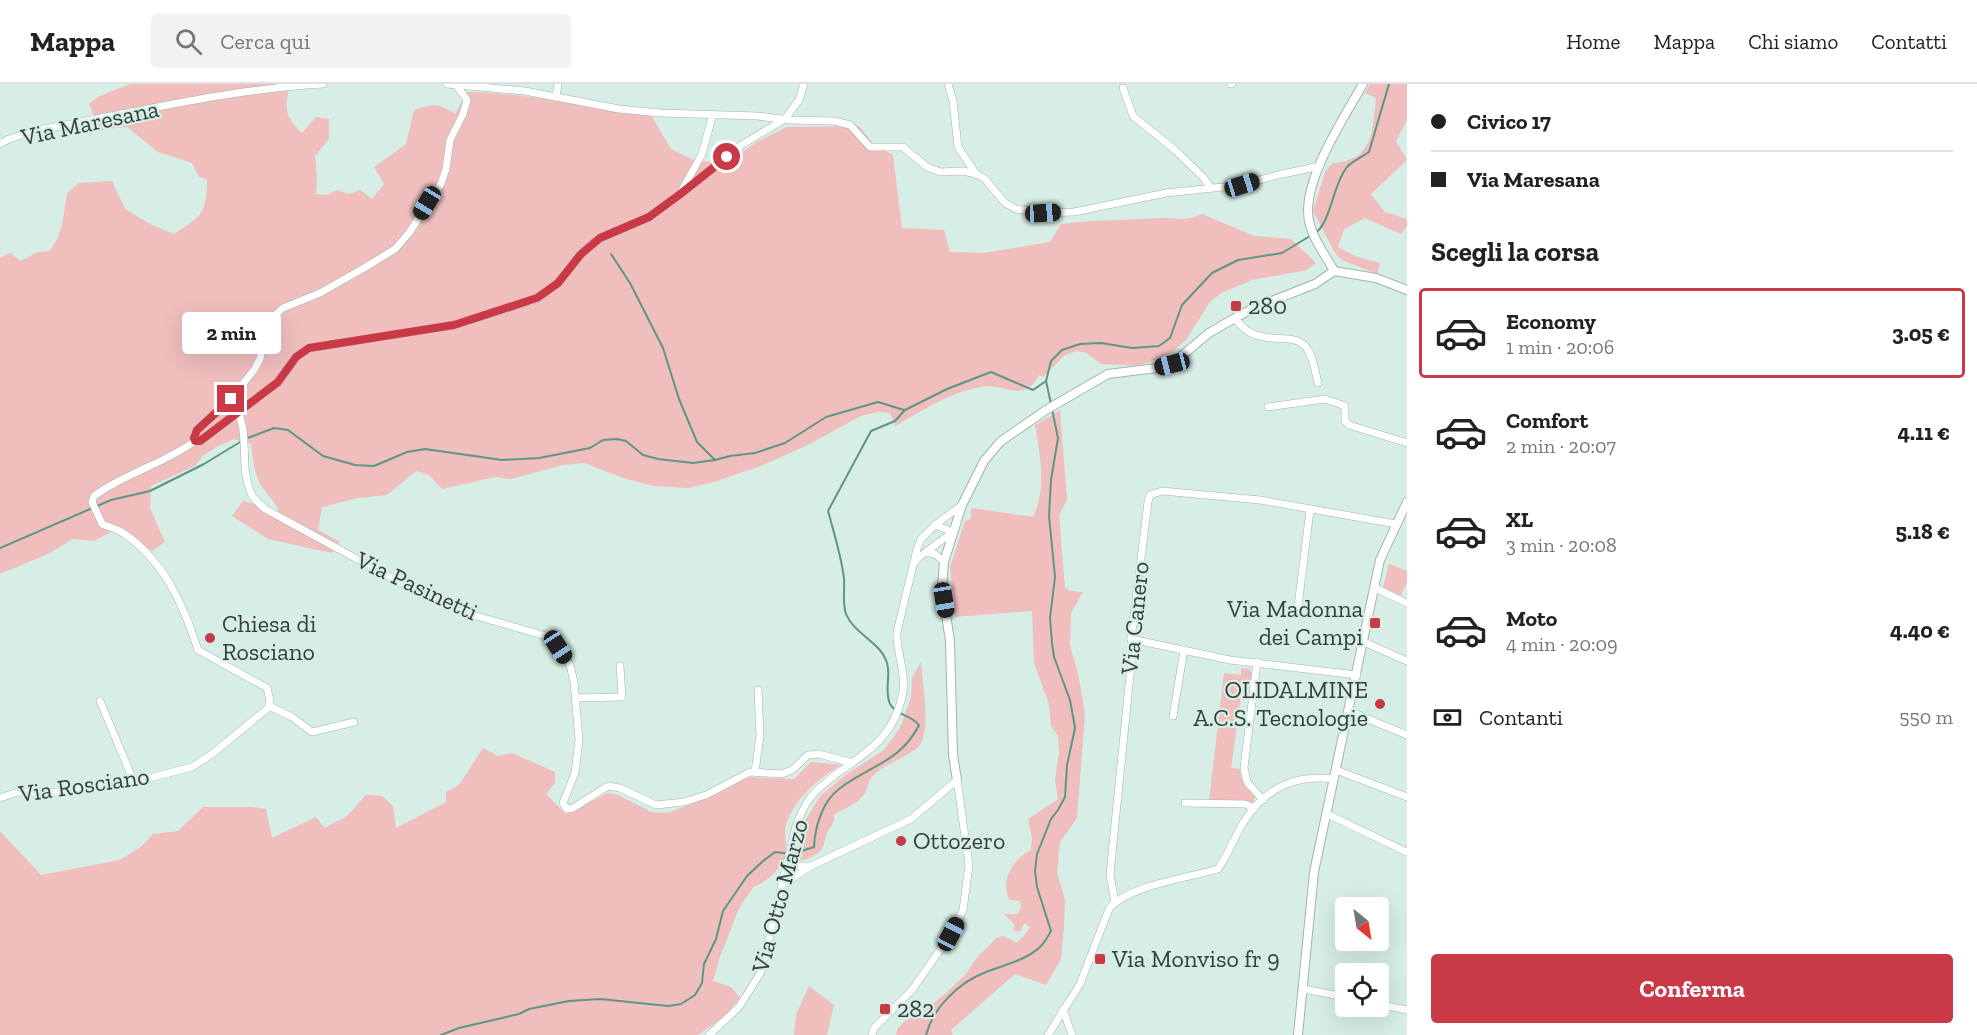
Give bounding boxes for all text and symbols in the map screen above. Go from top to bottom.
search box [151,14,571,68]
text: Mappa [30,25,115,58]
icon: search [172,25,205,58]
text: Cerca qui [220,28,310,55]
text: Home [1566,29,1620,54]
text: Mappa [1653,29,1715,54]
text: Chi siamo [1748,29,1838,54]
text: Contatti [1871,29,1947,54]
street label: Via Maresana [17,94,162,151]
text: Civico 17 [1467,108,1551,135]
route start [713,143,740,170]
text: Via Maresana [1467,166,1600,193]
car [1222,171,1262,199]
car [410,183,444,223]
car [1025,203,1061,223]
text: Scegli la corsa [1431,236,1599,268]
place label: 280 [1248,291,1287,320]
marker: 280 [1229,299,1243,313]
icon: car [1434,306,1488,360]
text: Economy [1506,308,1596,335]
callout: 2 min [182,312,280,354]
text: 3.05 € [1892,320,1950,347]
text: 2 min [207,321,256,345]
text: 1 min · 20:06 [1506,335,1614,359]
car [1152,351,1192,377]
route end [217,385,244,412]
icon: car [1434,405,1488,459]
text: Comfort [1506,407,1588,434]
text: 4.11 € [1898,419,1950,446]
text: 2 min · 20:07 [1506,434,1616,458]
icon: car [1434,504,1488,558]
text: XL [1506,506,1533,533]
text: 5.18 € [1896,518,1950,545]
text: 3 min · 20:08 [1506,533,1617,557]
street label: Via Pasinetti [351,544,483,626]
street label: Via Canero [1114,560,1155,677]
car [932,581,956,619]
place label: Via Madonna dei Campi [1226,594,1363,651]
icon: car [1434,603,1488,657]
text: Moto [1506,605,1557,632]
place label: Chiesa di Rosciano [222,609,317,666]
marker: Via Madonna dei Campi [1368,616,1382,630]
text: 4.40 € [1890,617,1950,644]
car [541,627,575,667]
marker: Chiesa di Rosciano [203,631,217,645]
text: 4 min · 20:09 [1506,632,1618,656]
place label: OLIDALMINE A.C.S. Tecnologie [1193,675,1368,732]
marker: OLIDALMINE A.C.S. Tecnologie [1373,697,1387,711]
icon: cash [1431,701,1464,734]
text: Contanti [1479,704,1563,731]
text: 550 m [1899,705,1953,729]
street label: Via Rosciano [16,761,151,808]
street label: Via Otto Marzo [745,816,814,977]
place label: Ottozero [913,826,1005,855]
marker: Ottozero [894,834,908,848]
north arrow [1335,897,1389,951]
map controls [1335,897,1389,1017]
car [935,914,967,954]
place label: Via Monviso fr 9 [1111,944,1280,973]
marker: Via Monviso fr 9 [1093,952,1107,966]
button: Conferma [1431,954,1953,1023]
button: locate [1335,963,1389,1017]
place label: 282 [897,994,935,1023]
marker: 282 [878,1002,892,1016]

